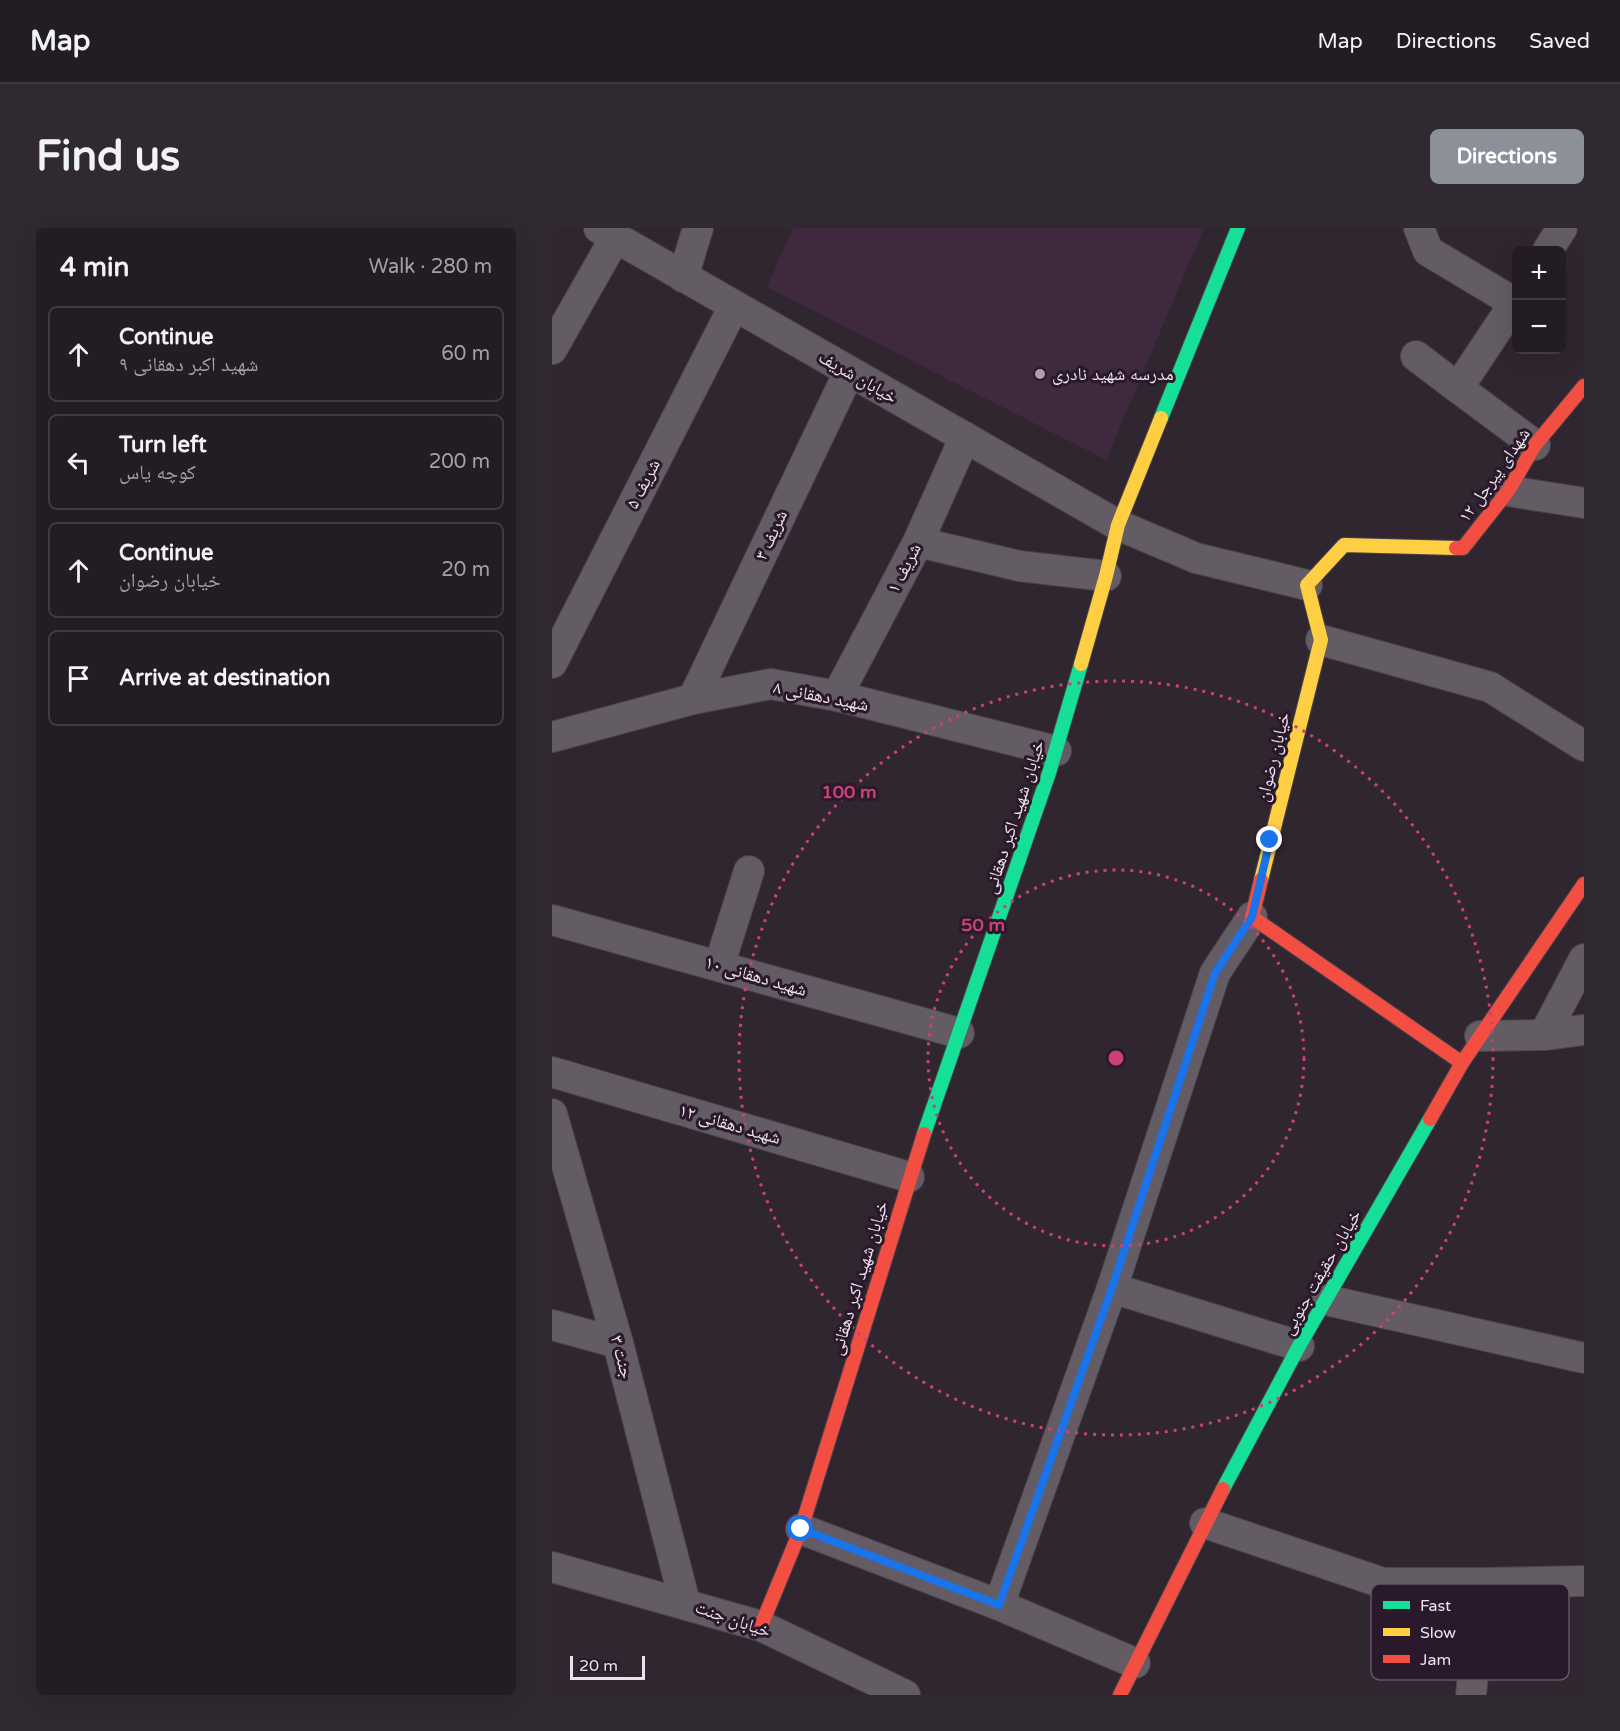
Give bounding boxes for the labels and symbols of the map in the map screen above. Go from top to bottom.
street label: خیابان شریف [815,346,901,408]
place label: مدرسه شهید نادری [1052,363,1174,385]
marker: مدرسه شهید نادری [1033,367,1047,381]
street label: شهدای پیرجل ۱۲ [1453,424,1535,527]
street label: شریف ۵ [621,455,665,513]
street label: شریف ۳ [750,506,792,564]
street label: شریف ۱ [882,539,926,597]
street label: شهید دهقانی ۸ [771,676,871,716]
street label: خیابان رضوان [1251,710,1295,804]
street label: خیابان شهید اکبر دهقانی [979,738,1049,896]
text: 100 m [821,781,877,803]
route end [1256,826,1282,852]
text: 50 m [961,914,1005,936]
street label: شهید دهقانی ۱۰ [703,951,809,1001]
centre of rings [1106,1048,1126,1068]
street label: شهید دهقانی ۱۲ [677,1099,783,1149]
street label: خیابان شهید اکبر دهقانی [825,1198,893,1358]
street label: خیابان حقیقت جنوبی [1276,1205,1366,1339]
street label: جنت ۳ [606,1333,638,1381]
route start [787,1515,813,1541]
legend [1371,1584,1569,1680]
street label: خیابان جنت [692,1596,774,1642]
text: Fast [1420,1596,1451,1616]
text: Slow [1420,1623,1456,1643]
text: Jam [1420,1650,1451,1670]
scale bar [570,1653,645,1680]

